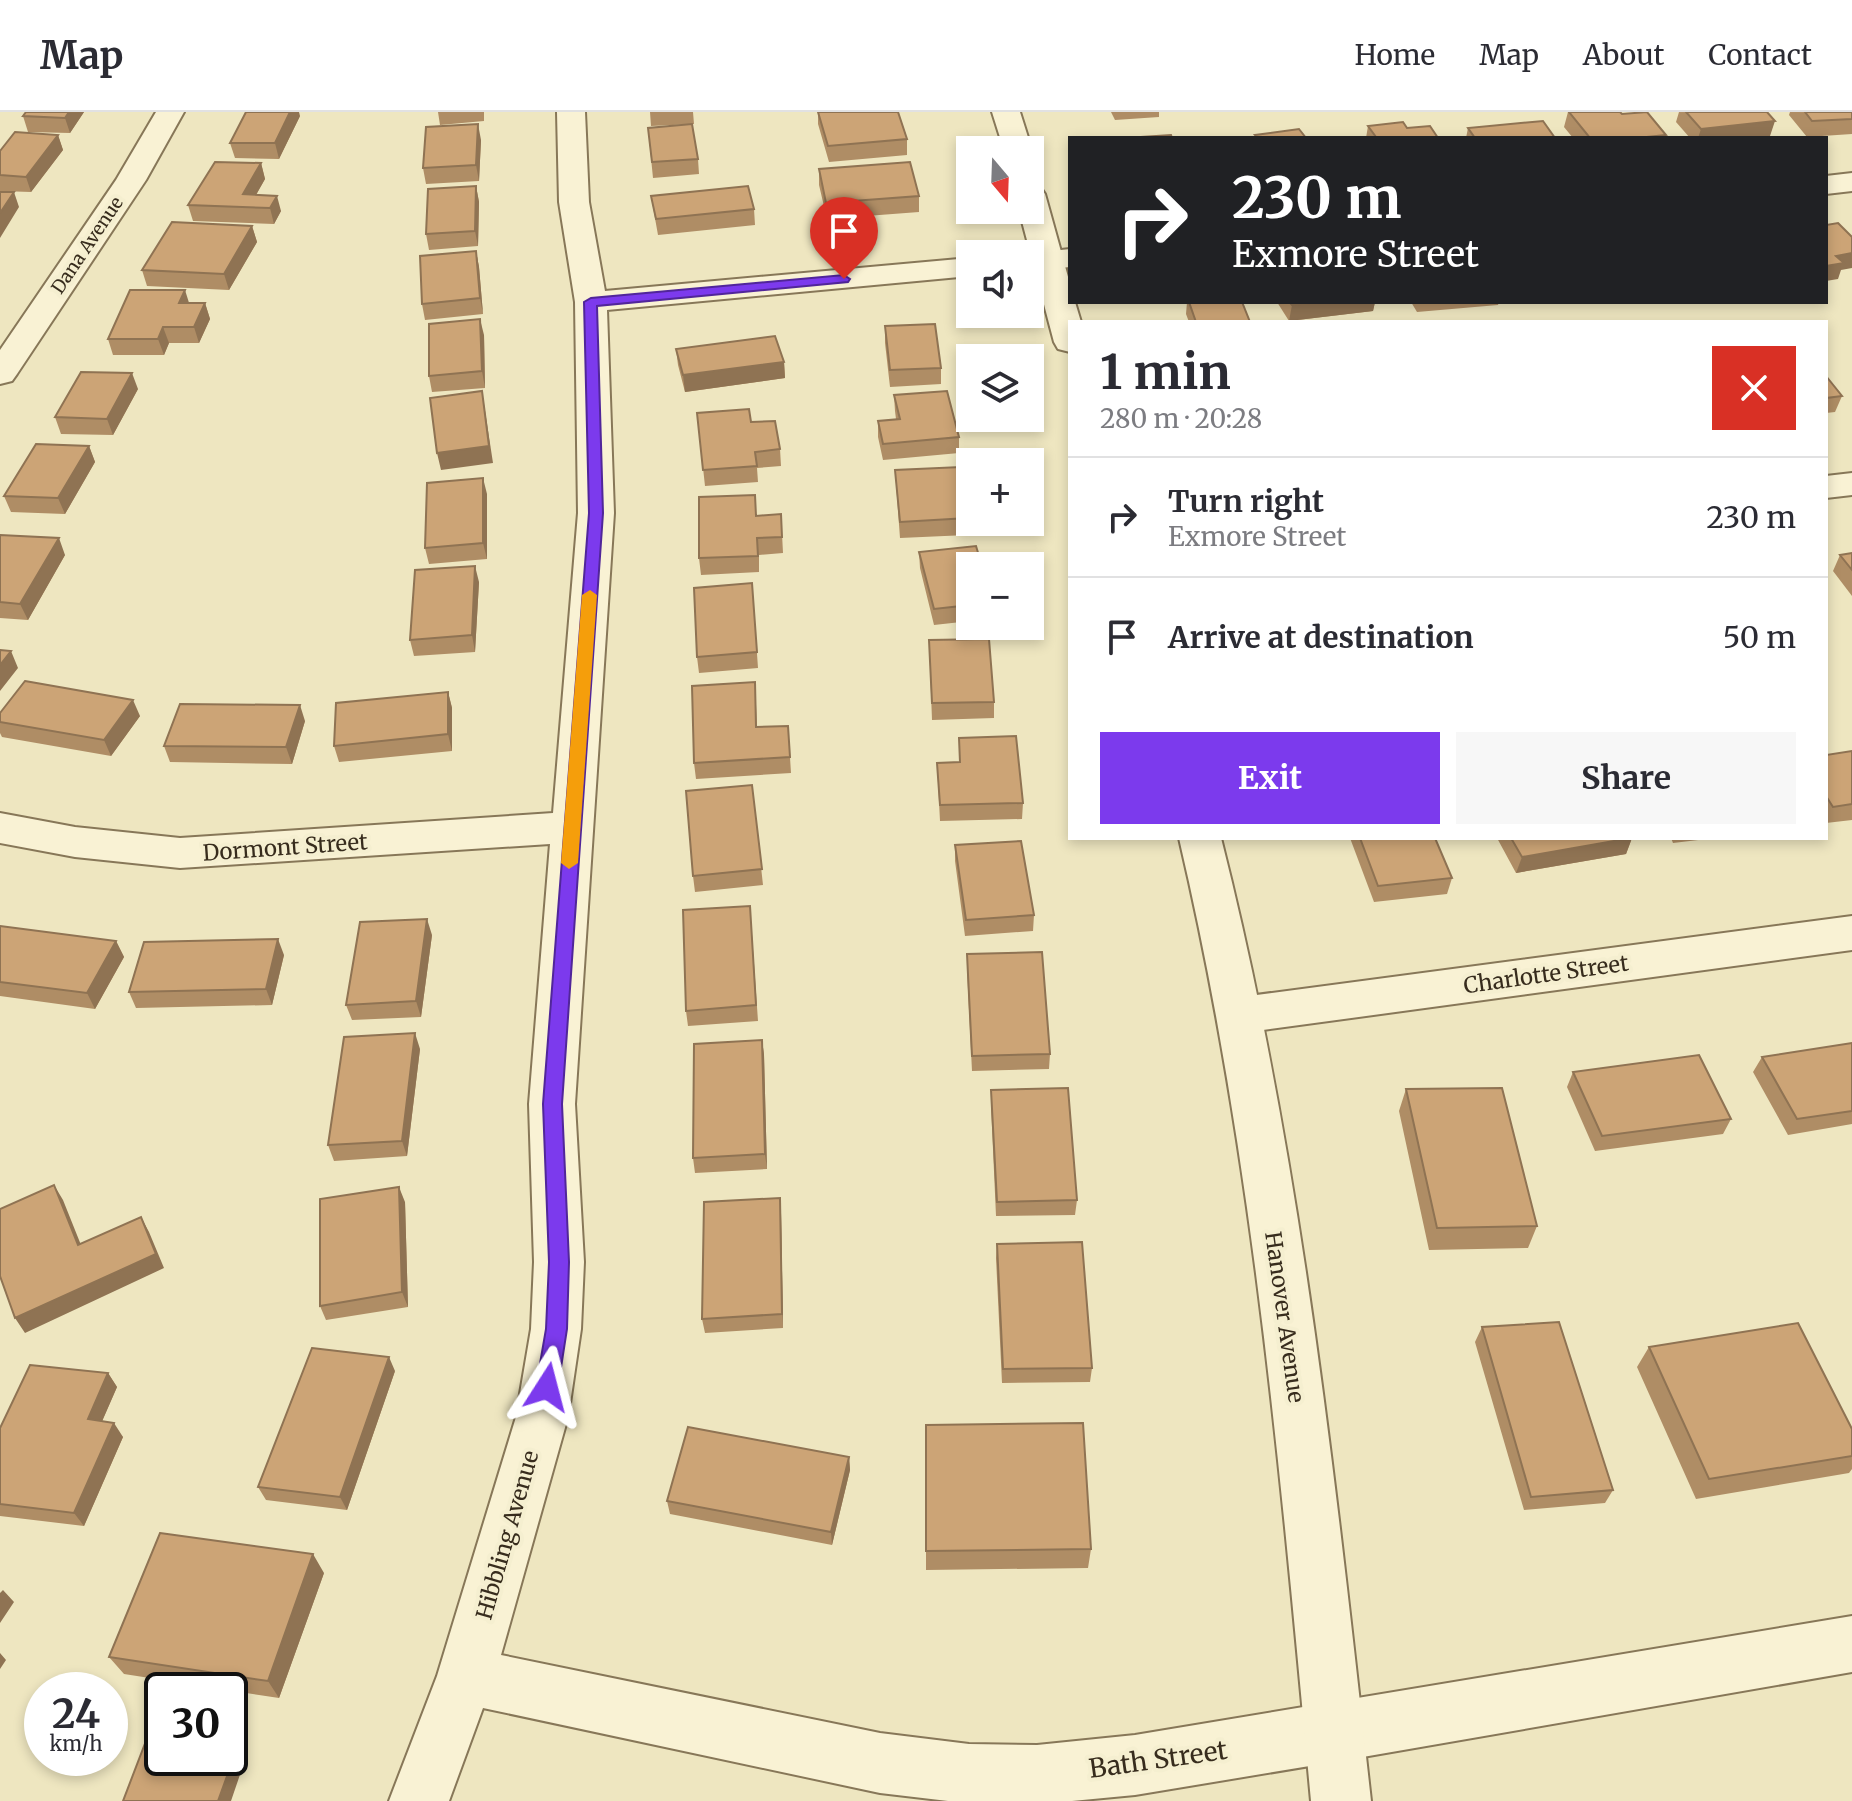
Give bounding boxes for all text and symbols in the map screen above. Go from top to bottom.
text: Map [40,32,124,79]
text: Home [1354,37,1435,73]
text: Map [1479,37,1539,73]
text: About [1583,37,1664,73]
text: Contact [1708,37,1812,73]
north arrow [956,136,1044,224]
map controls [956,136,1044,640]
text: 230 m [1232,163,1402,233]
icon: right [1100,168,1204,272]
street label: Dana Avenue [46,192,128,298]
pin [810,197,878,279]
icon: arrive [822,209,866,253]
text: Exmore Street [1232,232,1479,277]
button: sound [956,240,1044,328]
text: 1 min [1100,342,1231,402]
button: layers [956,344,1044,432]
button: close [1712,346,1796,430]
text: 280 m · 20:28 [1100,402,1262,435]
button: + [956,448,1044,536]
text: Turn right [1168,482,1324,520]
icon: right [1100,495,1144,539]
text: 230 m [1706,498,1796,536]
text: Exmore Street [1168,520,1346,553]
button: − [956,552,1044,640]
icon: arrive [1100,615,1144,659]
text: Arrive at destination [1168,618,1474,656]
text: 50 m [1723,618,1796,656]
button: Exit [1100,732,1440,824]
button: Share [1456,732,1796,824]
street label: Dormont Street [202,827,369,867]
street label: Charlotte Street [1462,949,1631,999]
street label: Hanover Avenue [1259,1230,1311,1404]
position arrow [505,1345,589,1429]
street label: Hibbling Avenue [469,1447,545,1623]
speed limit sign: 30 [144,1672,248,1776]
text: 24 [52,1689,100,1739]
text: km/h [50,1731,102,1756]
street label: Bath Street [1087,1733,1229,1785]

